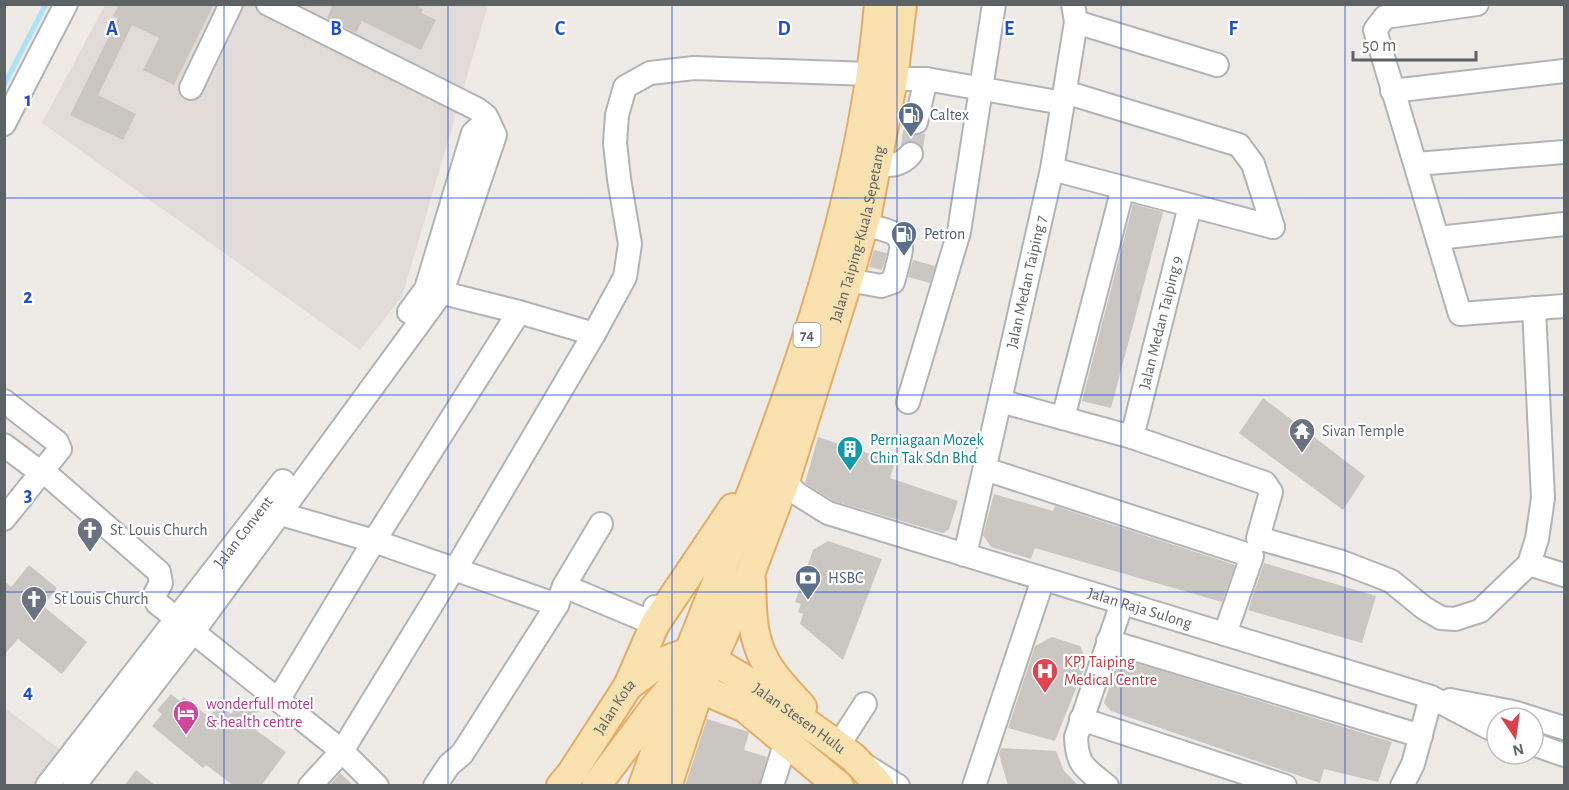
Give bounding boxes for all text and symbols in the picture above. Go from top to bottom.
text: A [106,19,118,39]
text: B [330,19,342,39]
text: C [555,19,566,39]
text: D [777,19,791,39]
text: E [1004,19,1014,39]
text: F [1228,19,1238,39]
scale bar [1353,24,1476,62]
text: 50 m [1362,37,1396,55]
text: 1 [24,90,32,110]
fuel station icon: Caltex [896,100,926,138]
place label: Caltex [930,107,969,123]
street label: Jalan Taiping-Kuala Sepetang [827,144,888,324]
street label: Jalan Medan Taiping 7 [1004,214,1049,350]
fuel station icon: Petron [889,219,919,257]
place label: Petron [924,226,965,242]
street label: Jalan Medan Taiping 9 [1136,254,1185,391]
text: 2 [23,287,33,307]
road number: 74 [794,323,820,347]
temple icon: Sivan Temple [1287,416,1317,454]
place label: Sivan Temple [1322,423,1404,439]
place label: Perniagaan Mozek Chin Tak Sdn Bhd [870,432,984,466]
building icon: Perniagaan Mozek Chin Tak Sdn Bhd [835,434,865,472]
text: 3 [24,485,32,505]
street label: Jalan Convent [211,494,276,571]
church icon: St. Louis Church [75,515,105,553]
place label: St. Louis Church [110,522,208,538]
bank icon: HSBC [793,563,823,601]
place label: HSBC [828,570,863,586]
church icon: St Louis Church [19,584,49,622]
street label: Jalan Raja Sulong [1086,585,1194,632]
place label: St Louis Church [54,591,148,607]
place label: KPJ Taiping Medical Centre [1064,654,1157,688]
hospital icon: KPJ Taiping Medical Centre [1030,656,1060,694]
street label: Jalan Kota [591,675,638,737]
street label: Jalan Stesen Hulu [750,680,848,757]
text: 4 [23,682,33,702]
place label: wonderfull motel & health centre [206,696,314,730]
hotel icon: wonderfull motel & health centre [171,698,201,736]
north arrow [1485,706,1545,766]
text: N [1511,741,1525,759]

